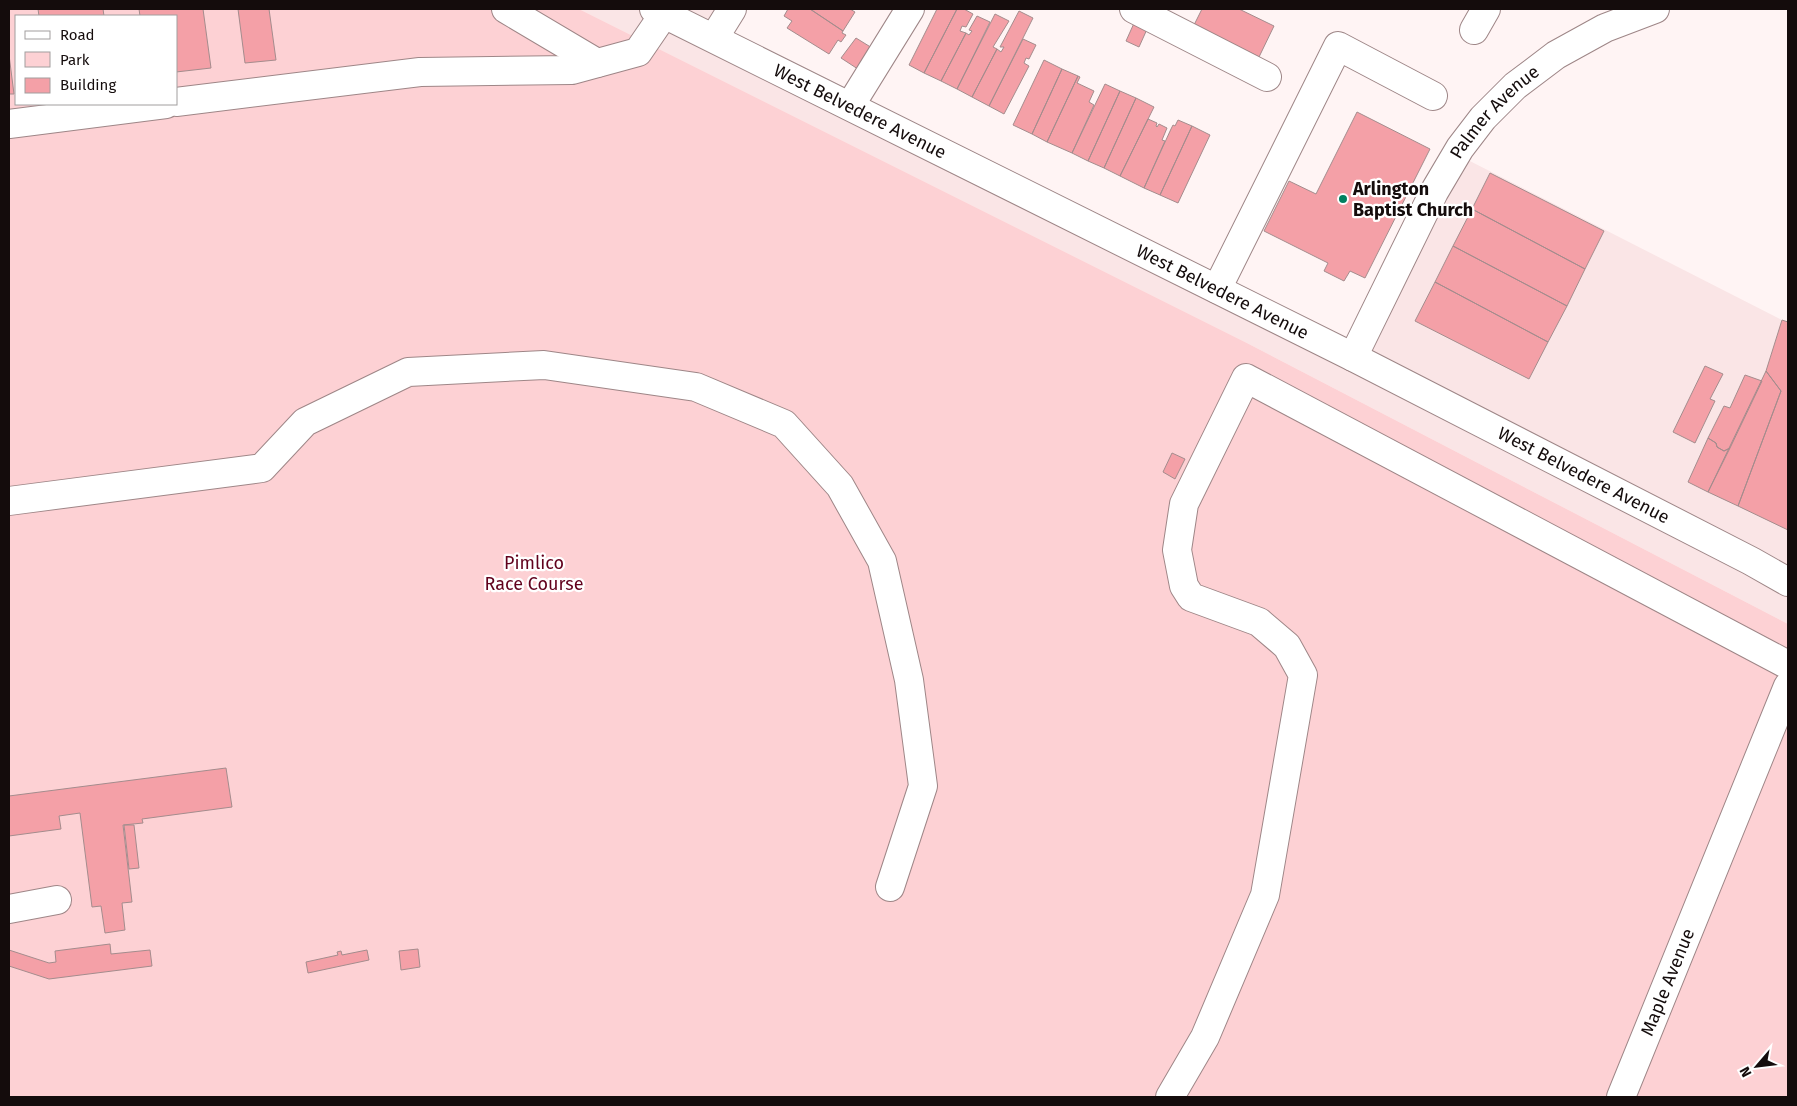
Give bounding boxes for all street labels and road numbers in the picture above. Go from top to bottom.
street label: West Belvedere Avenue [770,59,950,164]
street label: Palmer Avenue [1445,61,1544,163]
street label: West Belvedere Avenue [1132,240,1312,344]
street label: West Belvedere Avenue [1494,422,1673,528]
street label: Maple Avenue [1636,925,1699,1039]

